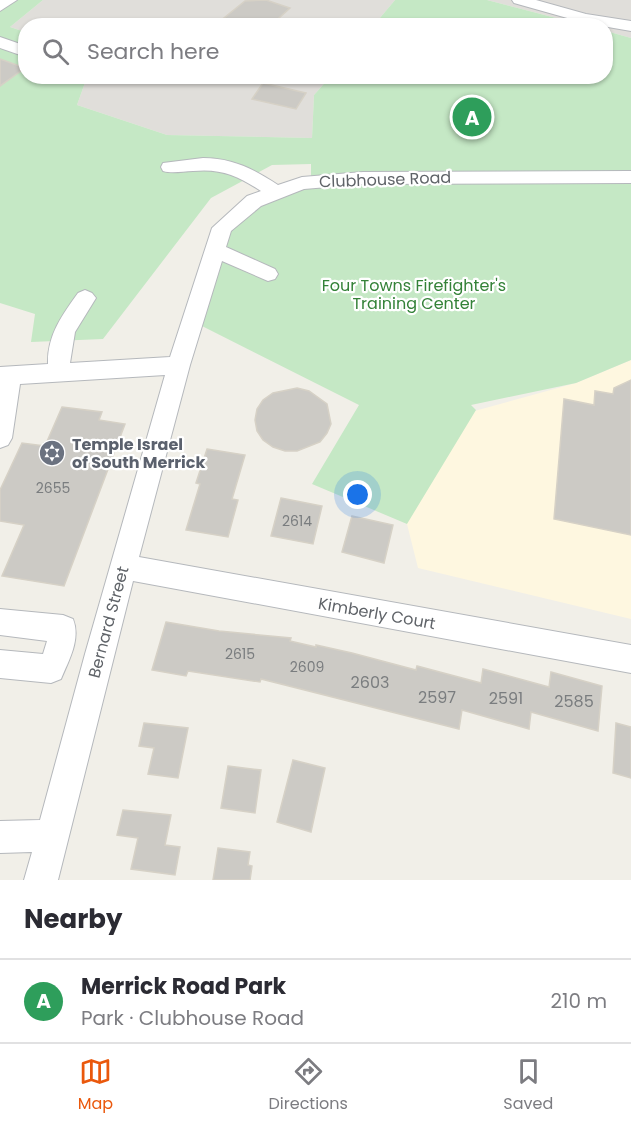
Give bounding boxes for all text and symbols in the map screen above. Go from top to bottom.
search box [18,18,613,84]
icon: search [39,35,72,68]
text: Search here [87,36,220,67]
pin: A [452,94,492,140]
street label: Clubhouse Road [319,166,451,193]
park label: Four Towns Firefighter's Training Center [322,274,506,315]
place label: Temple Israel of South Merrick [72,433,205,474]
synagogue icon: Temple Israel of South Merrick [37,438,67,468]
house number: 2655 [36,478,70,498]
your location [343,480,372,509]
house number: 2614 [282,511,312,531]
street label: Bernard Street [83,564,134,680]
street label: Kimberly Court [317,592,437,635]
house number: 2615 [225,644,255,664]
house number: 2609 [290,657,324,677]
house number: 2603 [351,671,389,694]
house number: 2597 [418,686,456,709]
house number: 2591 [489,687,523,710]
house number: 2585 [554,690,594,713]
text: Nearby [24,901,122,937]
text: Merrick Road Park [81,971,286,1002]
text: A [36,987,51,1015]
text: 210 m [551,987,607,1015]
text: Park · Clubhouse Road [81,1004,304,1032]
tab: Map [78,1055,113,1116]
tab: Directions [269,1055,348,1116]
tab: Saved [503,1055,553,1116]

